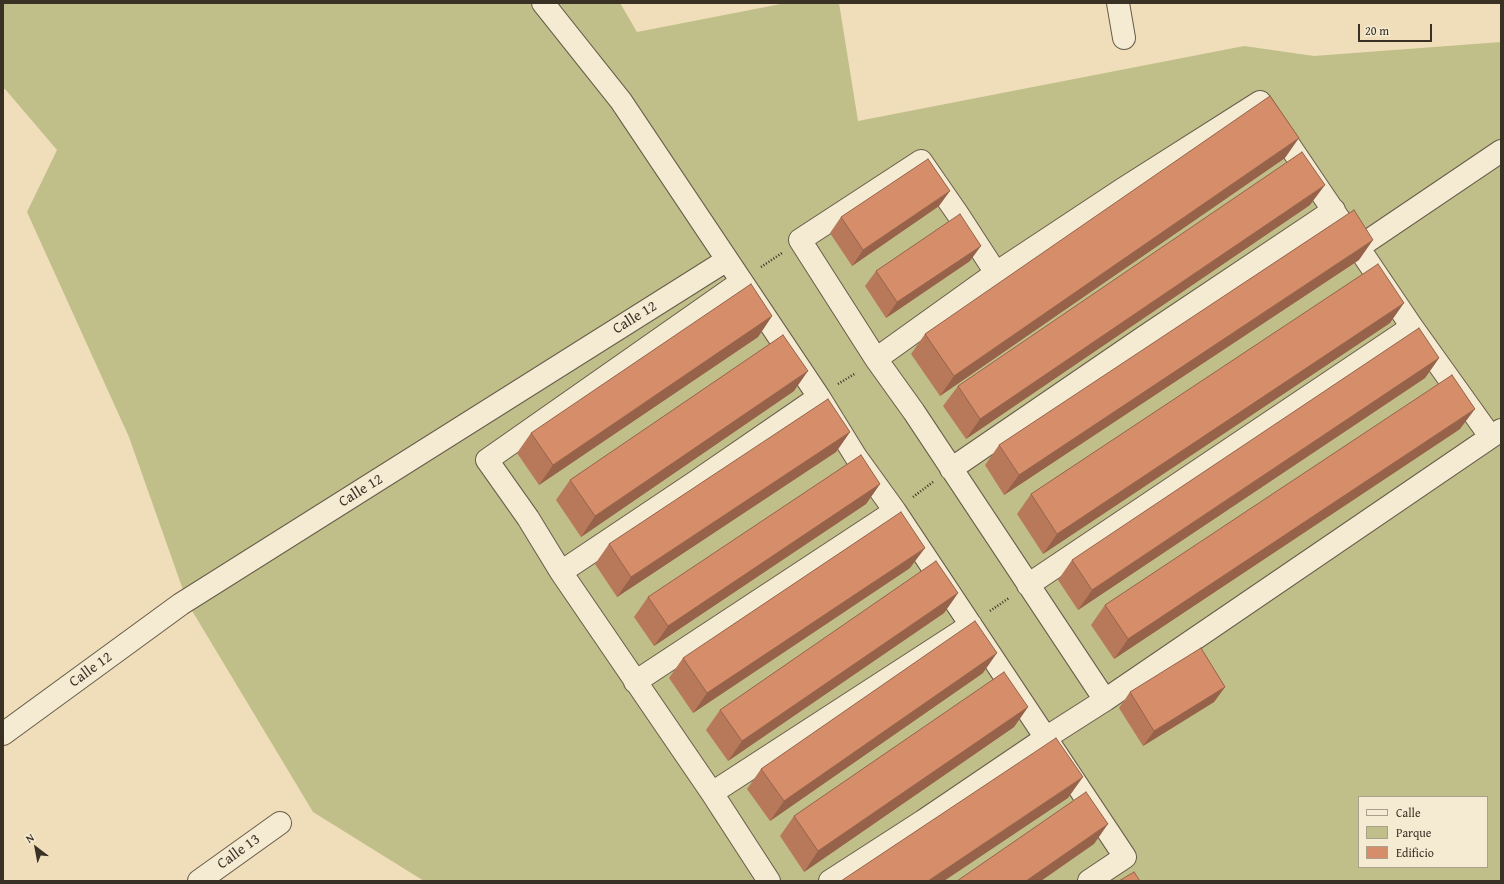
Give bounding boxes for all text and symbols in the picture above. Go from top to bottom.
scale bar [1360,16,1434,42]
text: 20 m [1365,22,1389,39]
street label: Calle 12 [610,298,660,338]
street label: Calle 12 [336,471,386,511]
street label: Calle 12 [66,648,116,692]
legend [1358,796,1488,868]
text: Calle [1396,804,1421,821]
text: Parque [1396,824,1431,841]
north arrow [16,828,56,868]
text: N [22,829,37,847]
street label: Calle 13 [214,830,264,874]
text: Edificio [1396,844,1434,861]

